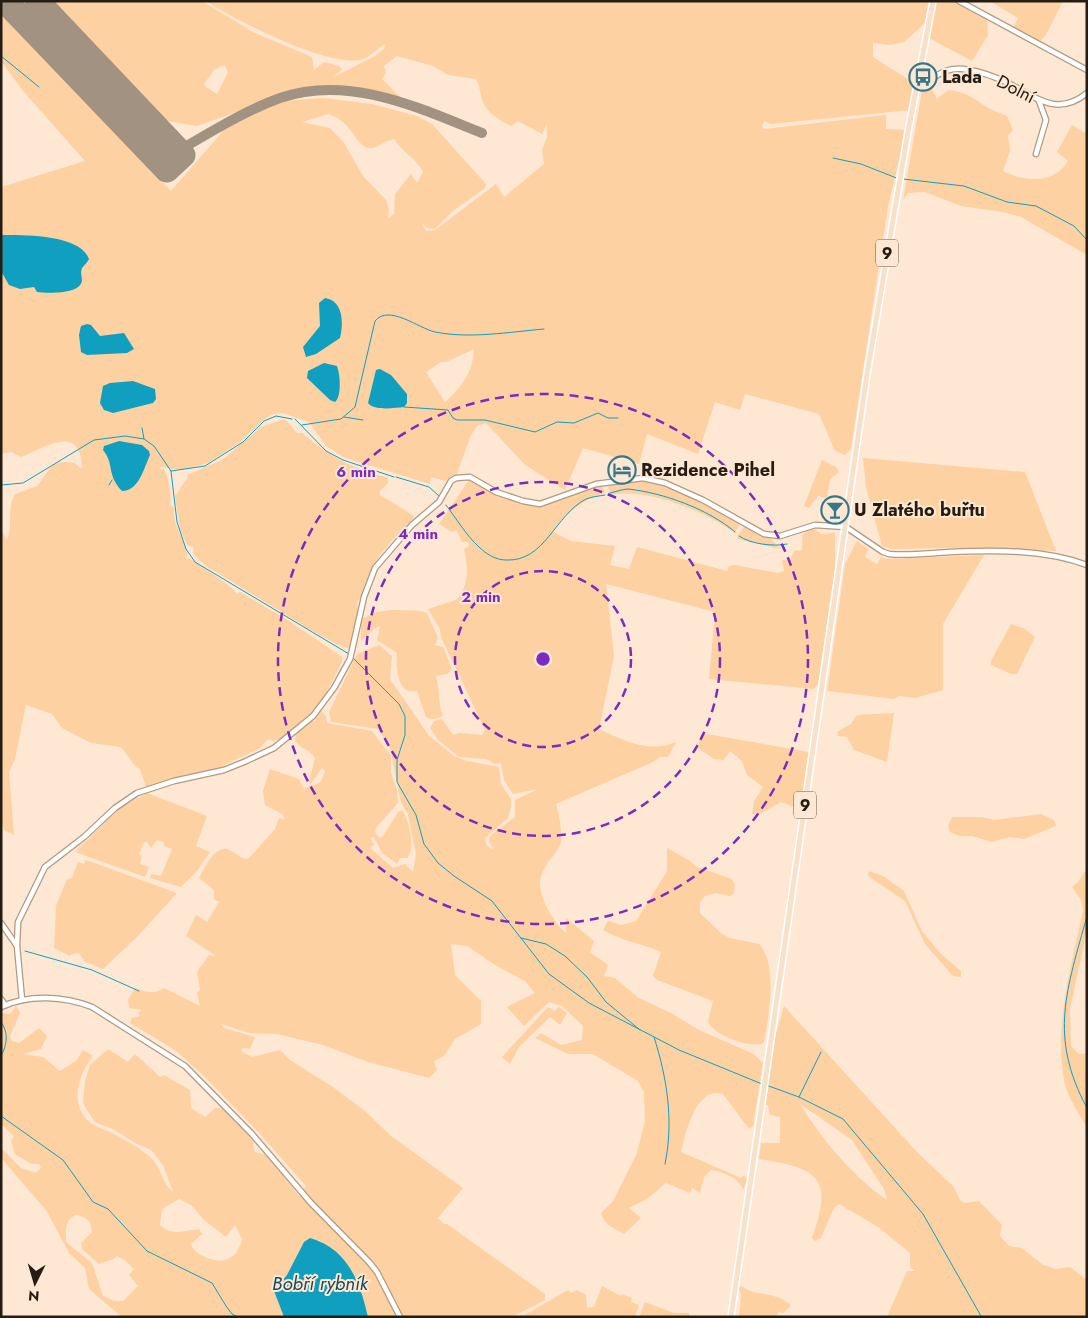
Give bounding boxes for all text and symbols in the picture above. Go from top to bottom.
bus stop icon: Lada [908,62,938,92]
place label: Lada [942,64,982,90]
street label: Dolní [992,68,1041,110]
road number: 9 [876,240,898,266]
hotel icon: Rezidence Pihel [607,455,637,485]
place label: Rezidence Pihel [641,457,775,483]
text: 6 min [336,461,376,483]
bar icon: U Zlatého buřtu [820,495,850,525]
place label: U Zlatého buřtu [854,497,985,523]
text: 4 min [398,523,438,545]
text: 2 min [461,586,501,608]
centre of rings [534,650,552,668]
road number: 9 [794,792,816,818]
north arrow [10,1258,60,1308]
water label: Bobří rybník [272,1270,369,1297]
text: N [27,1286,40,1306]

